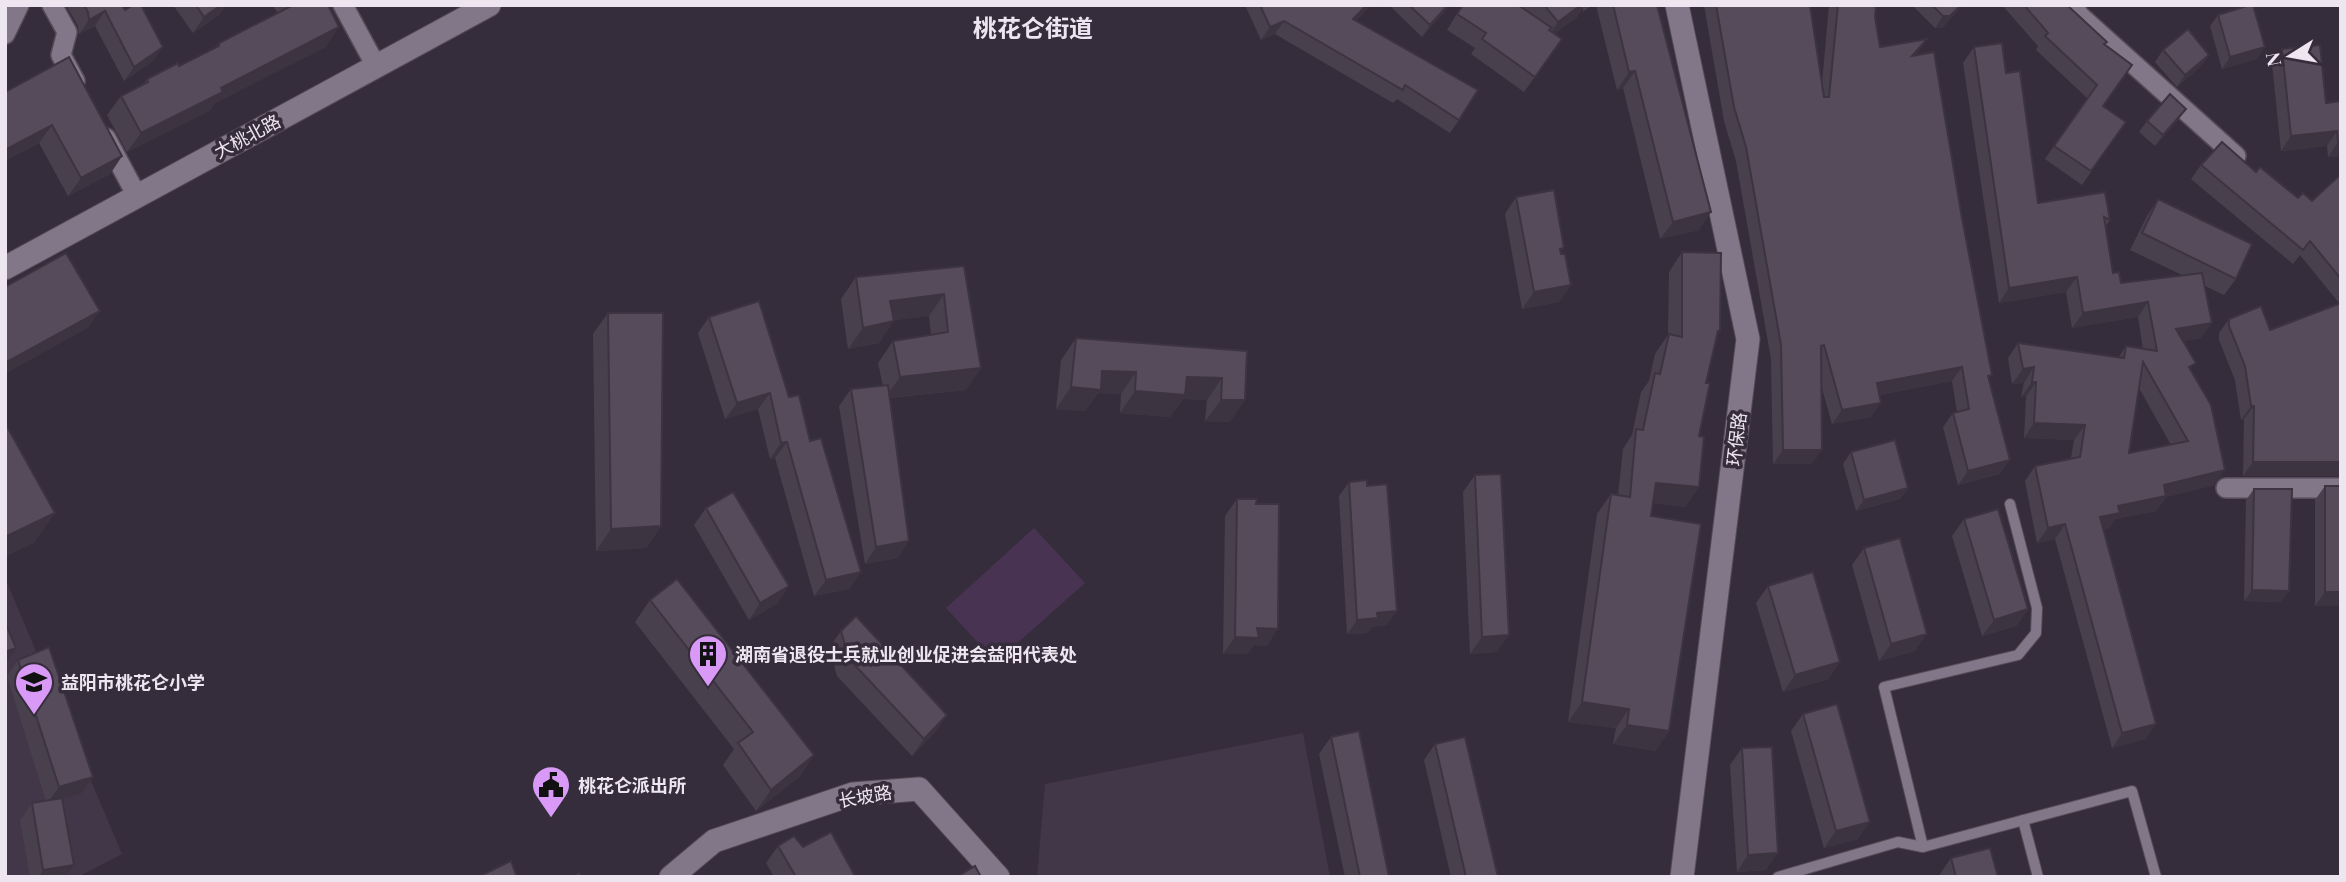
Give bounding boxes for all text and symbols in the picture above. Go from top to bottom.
district label: 桃花仑街道 [973,11,1093,43]
north arrow [2255,21,2325,91]
text: N [2258,50,2286,69]
street label: 大桃北路 [210,109,284,163]
street label: 环保路 [1721,411,1751,467]
building icon: 湖南省退役士兵就业创业促进会益阳代表处 [687,633,729,688]
place label: 湖南省退役士兵就业创业促进会益阳代表处 [735,642,1077,666]
school or university icon: 益阳市桃花仑小学 [13,661,55,716]
place label: 益阳市桃花仑小学 [61,670,205,694]
public building icon: 桃花仑派出所 [530,764,572,819]
place label: 桃花仑派出所 [578,773,686,797]
street label: 长坡路 [836,779,894,813]

